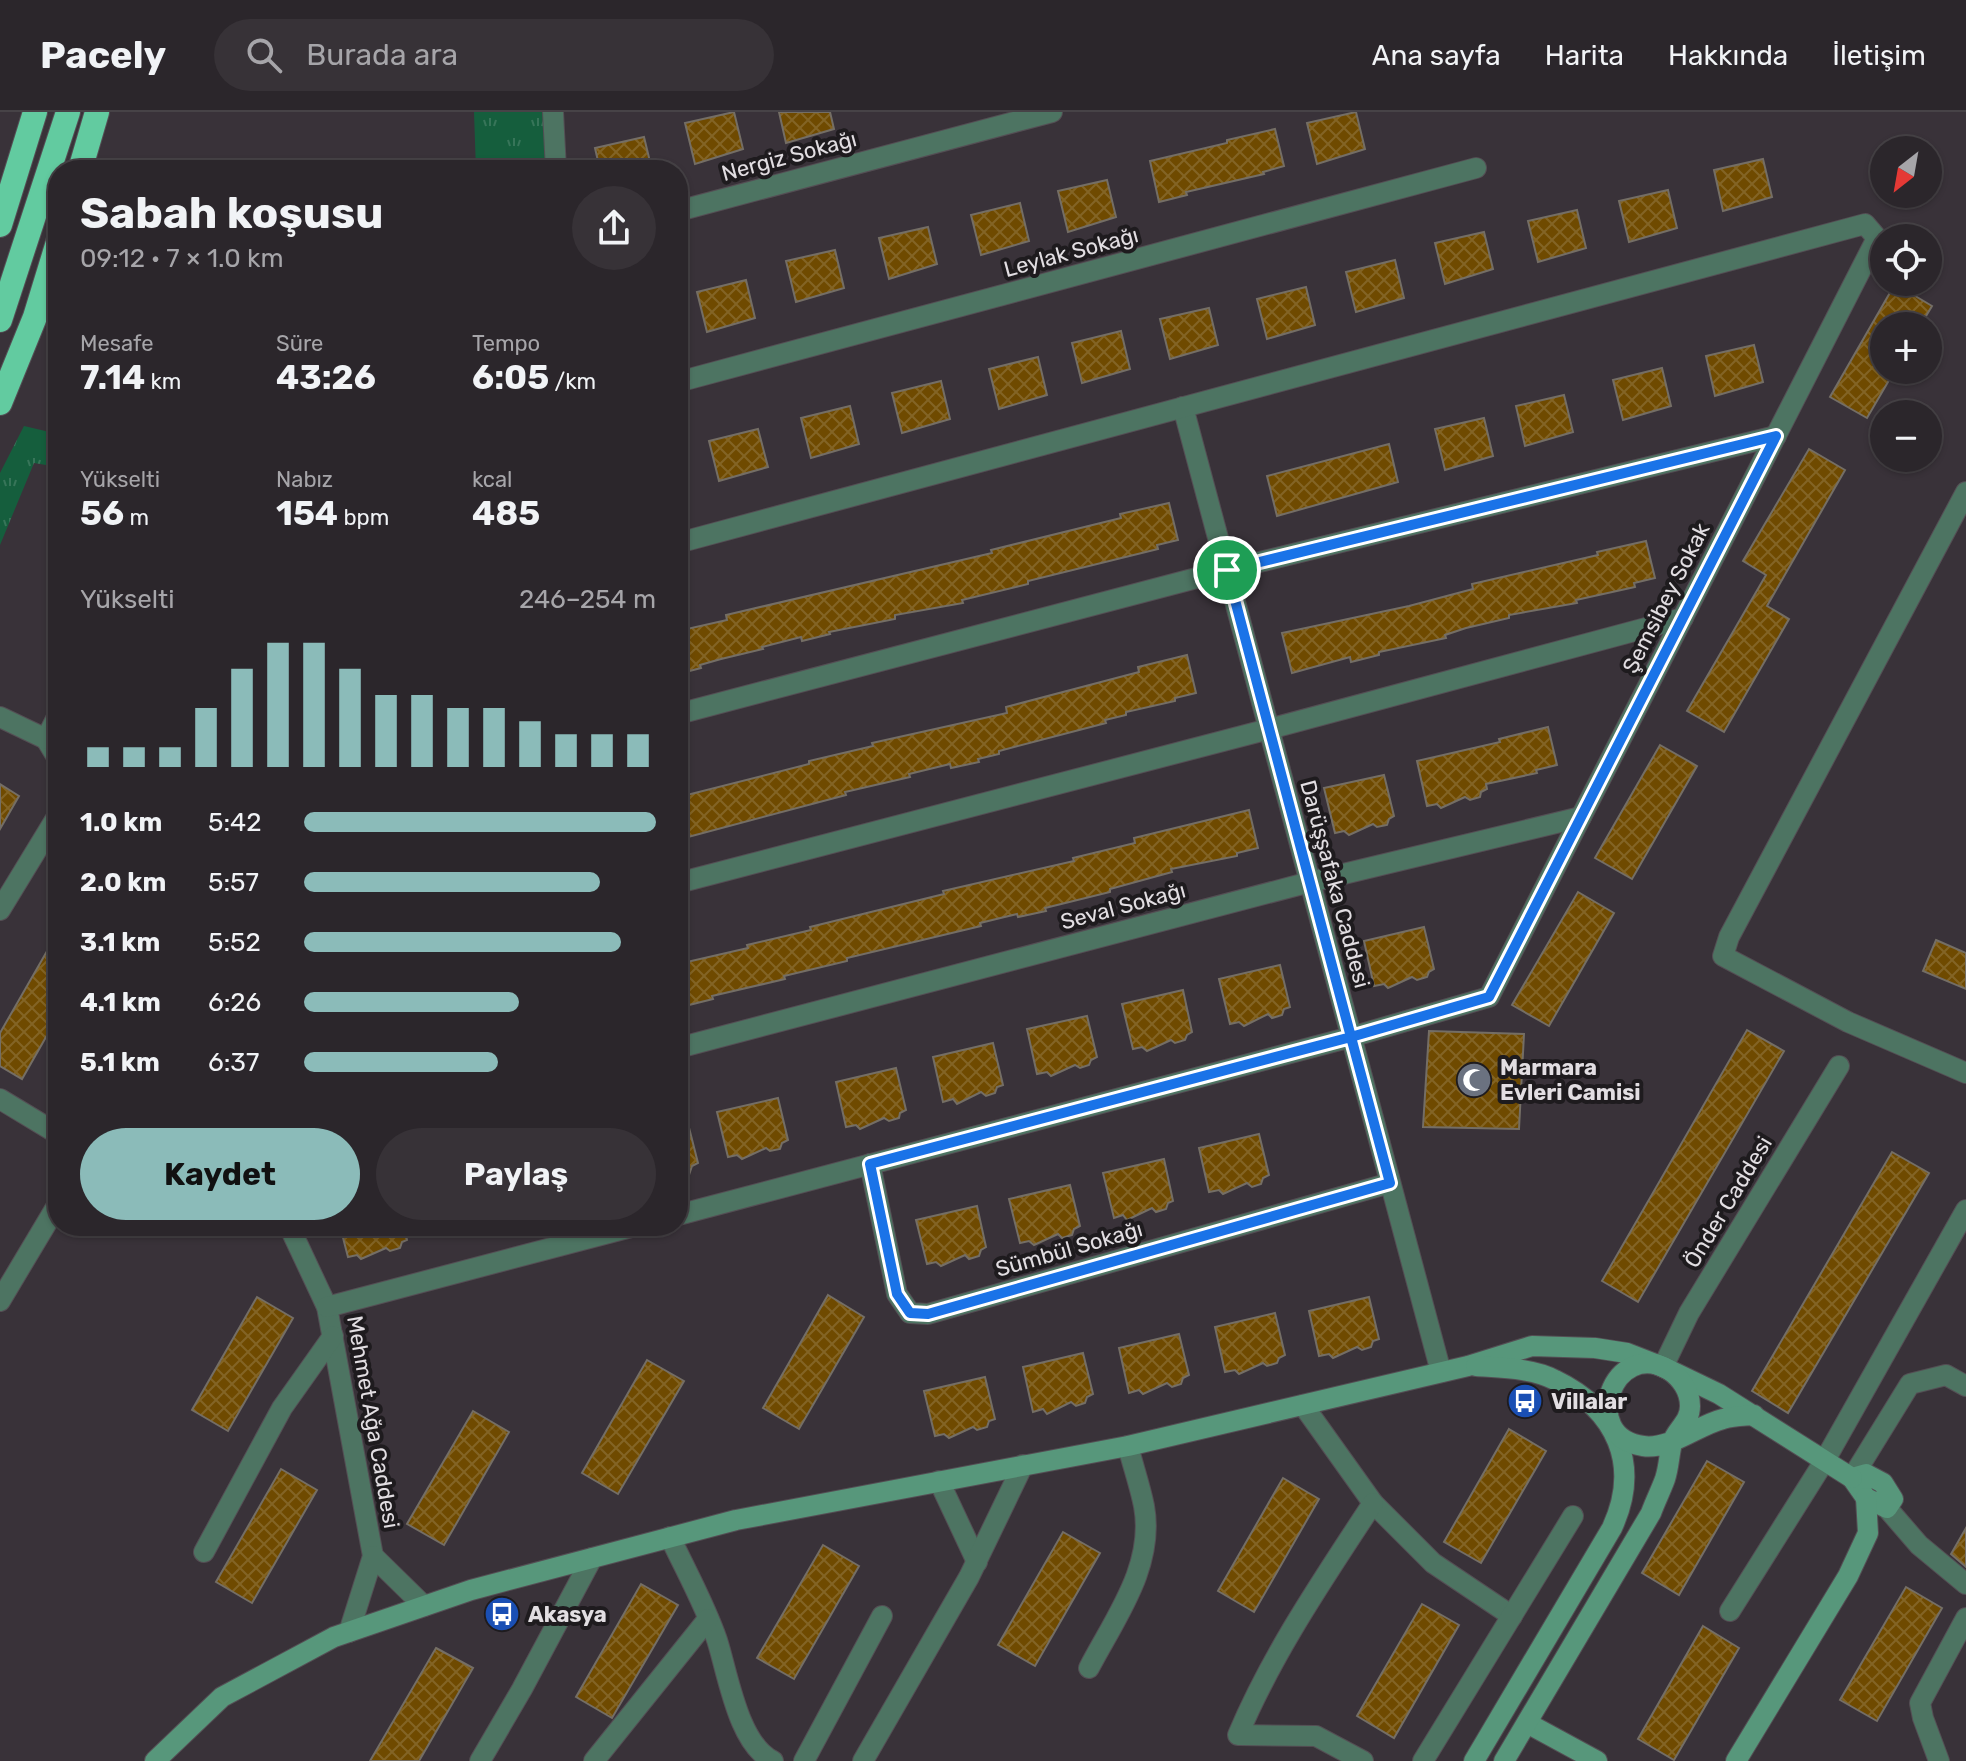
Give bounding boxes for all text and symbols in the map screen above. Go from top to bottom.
search box [214,19,774,91]
text: Pacely [40,32,166,78]
icon: search [242,33,286,77]
text: Burada ara [306,37,458,73]
text: Ana sayfa [1372,39,1501,72]
text: Harita [1545,39,1624,72]
text: Hakkında [1668,39,1788,72]
text: İletişim [1832,39,1926,72]
street label: Nergiz Sokağı [718,125,860,187]
north arrow [1870,136,1942,208]
map controls [1870,136,1942,472]
button: share [572,186,656,270]
text: Sabah koşusu [80,187,384,239]
street label: Leylak Sokağı [1001,221,1141,283]
button: locate [1870,224,1942,296]
text: 09:12 · 7 × 1.0 km [80,243,284,274]
button: + [1870,312,1942,384]
text: Mesafe [80,330,154,357]
text: Süre [276,330,323,357]
text: Tempo [472,330,540,357]
text: 7.14 [80,357,145,398]
text: 43:26 [276,357,376,398]
text: 6:05 [472,357,549,398]
text: km [145,368,181,395]
text: /km [549,368,596,395]
button: − [1870,400,1942,472]
text: Yükselti [80,466,160,493]
text: Nabız [276,466,333,493]
text: kcal [472,466,512,493]
text: 56 [80,493,124,534]
text: 154 [276,493,338,534]
text: 485 [472,493,540,534]
text: m [124,504,149,531]
text: bpm [338,504,389,531]
street label: Şemsibey Sokak [1617,518,1716,678]
pin [1193,536,1261,604]
icon: arrive [1205,548,1249,592]
text: Yükselti [80,584,175,615]
text: 246–254 m [519,584,656,615]
street label: Darüşşafaka Caddesi [1294,777,1376,991]
text: 1.0 km [80,807,162,838]
text: 5:42 [208,807,262,838]
text: 2.0 km [80,867,166,898]
text: 5:57 [208,867,259,898]
street label: Seval Sokağı [1058,876,1188,936]
text: 3.1 km [80,927,160,958]
text: 5:52 [208,927,261,958]
text: 4.1 km [80,987,161,1018]
text: 6:26 [208,987,261,1018]
text: 5.1 km [80,1047,160,1078]
text: 6:37 [208,1047,259,1078]
place label: Marmara Evleri Camisi [1500,1054,1641,1106]
mosque icon: Marmara Evleri Camisi [1455,1061,1493,1099]
button: Kaydet [80,1128,360,1220]
button: Paylaş [376,1128,656,1220]
street label: Önder Caddesi [1678,1131,1778,1273]
street label: Sümbül Sokağı [992,1215,1146,1283]
street label: Mehmet Ağa Caddesi [341,1314,405,1530]
bus stop icon: Villalar [1506,1382,1544,1420]
place label: Villalar [1551,1388,1627,1415]
bus stop icon: Akasya [483,1595,521,1633]
place label: Akasya [528,1601,607,1628]

